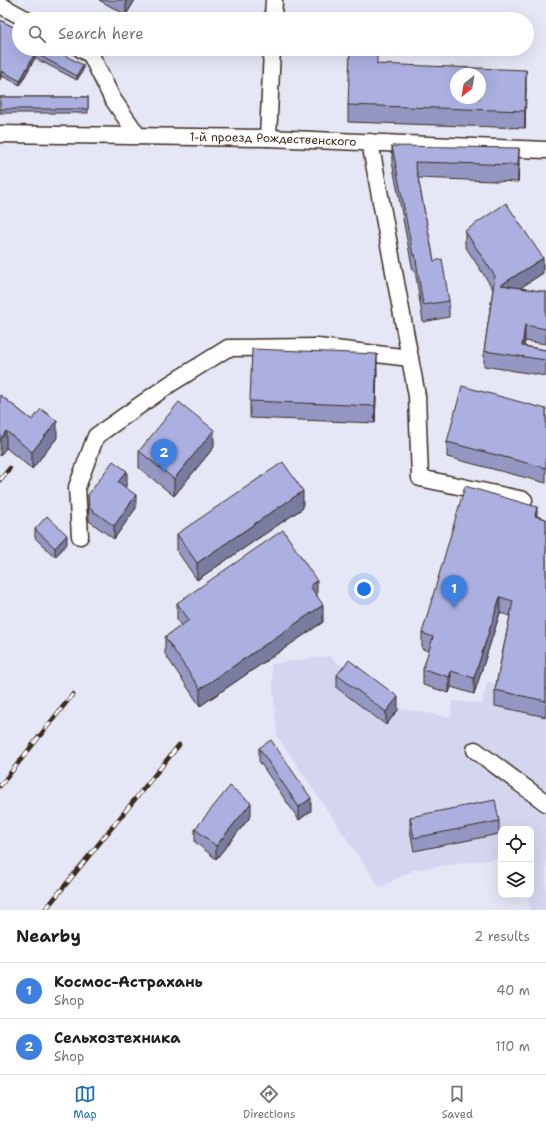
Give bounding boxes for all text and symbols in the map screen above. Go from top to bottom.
search box [12,12,534,56]
icon: search [26,23,48,45]
text: Search here [58,24,144,44]
north arrow [450,68,486,104]
street label: 1-й проезд Рождественского [189,129,357,150]
pin: 2 [151,439,177,472]
pin: 1 [441,575,467,608]
your location [354,579,374,599]
map controls [498,826,534,898]
button: locate [498,826,534,862]
button: layers [498,862,534,898]
text: Nearby [16,925,81,947]
text: 2 results [474,928,530,945]
text: Космос-Астрахань [54,972,203,992]
text: 1 [26,982,32,999]
text: 40 m [496,982,530,999]
text: Shop [54,992,84,1009]
text: Сельхозтехника [54,1028,181,1048]
text: 2 [24,1038,34,1055]
text: 110 m [495,1038,530,1055]
text: Shop [54,1048,84,1065]
tab: Map [73,1083,97,1122]
tab: Directions [243,1083,295,1122]
tab: Saved [442,1083,473,1122]

